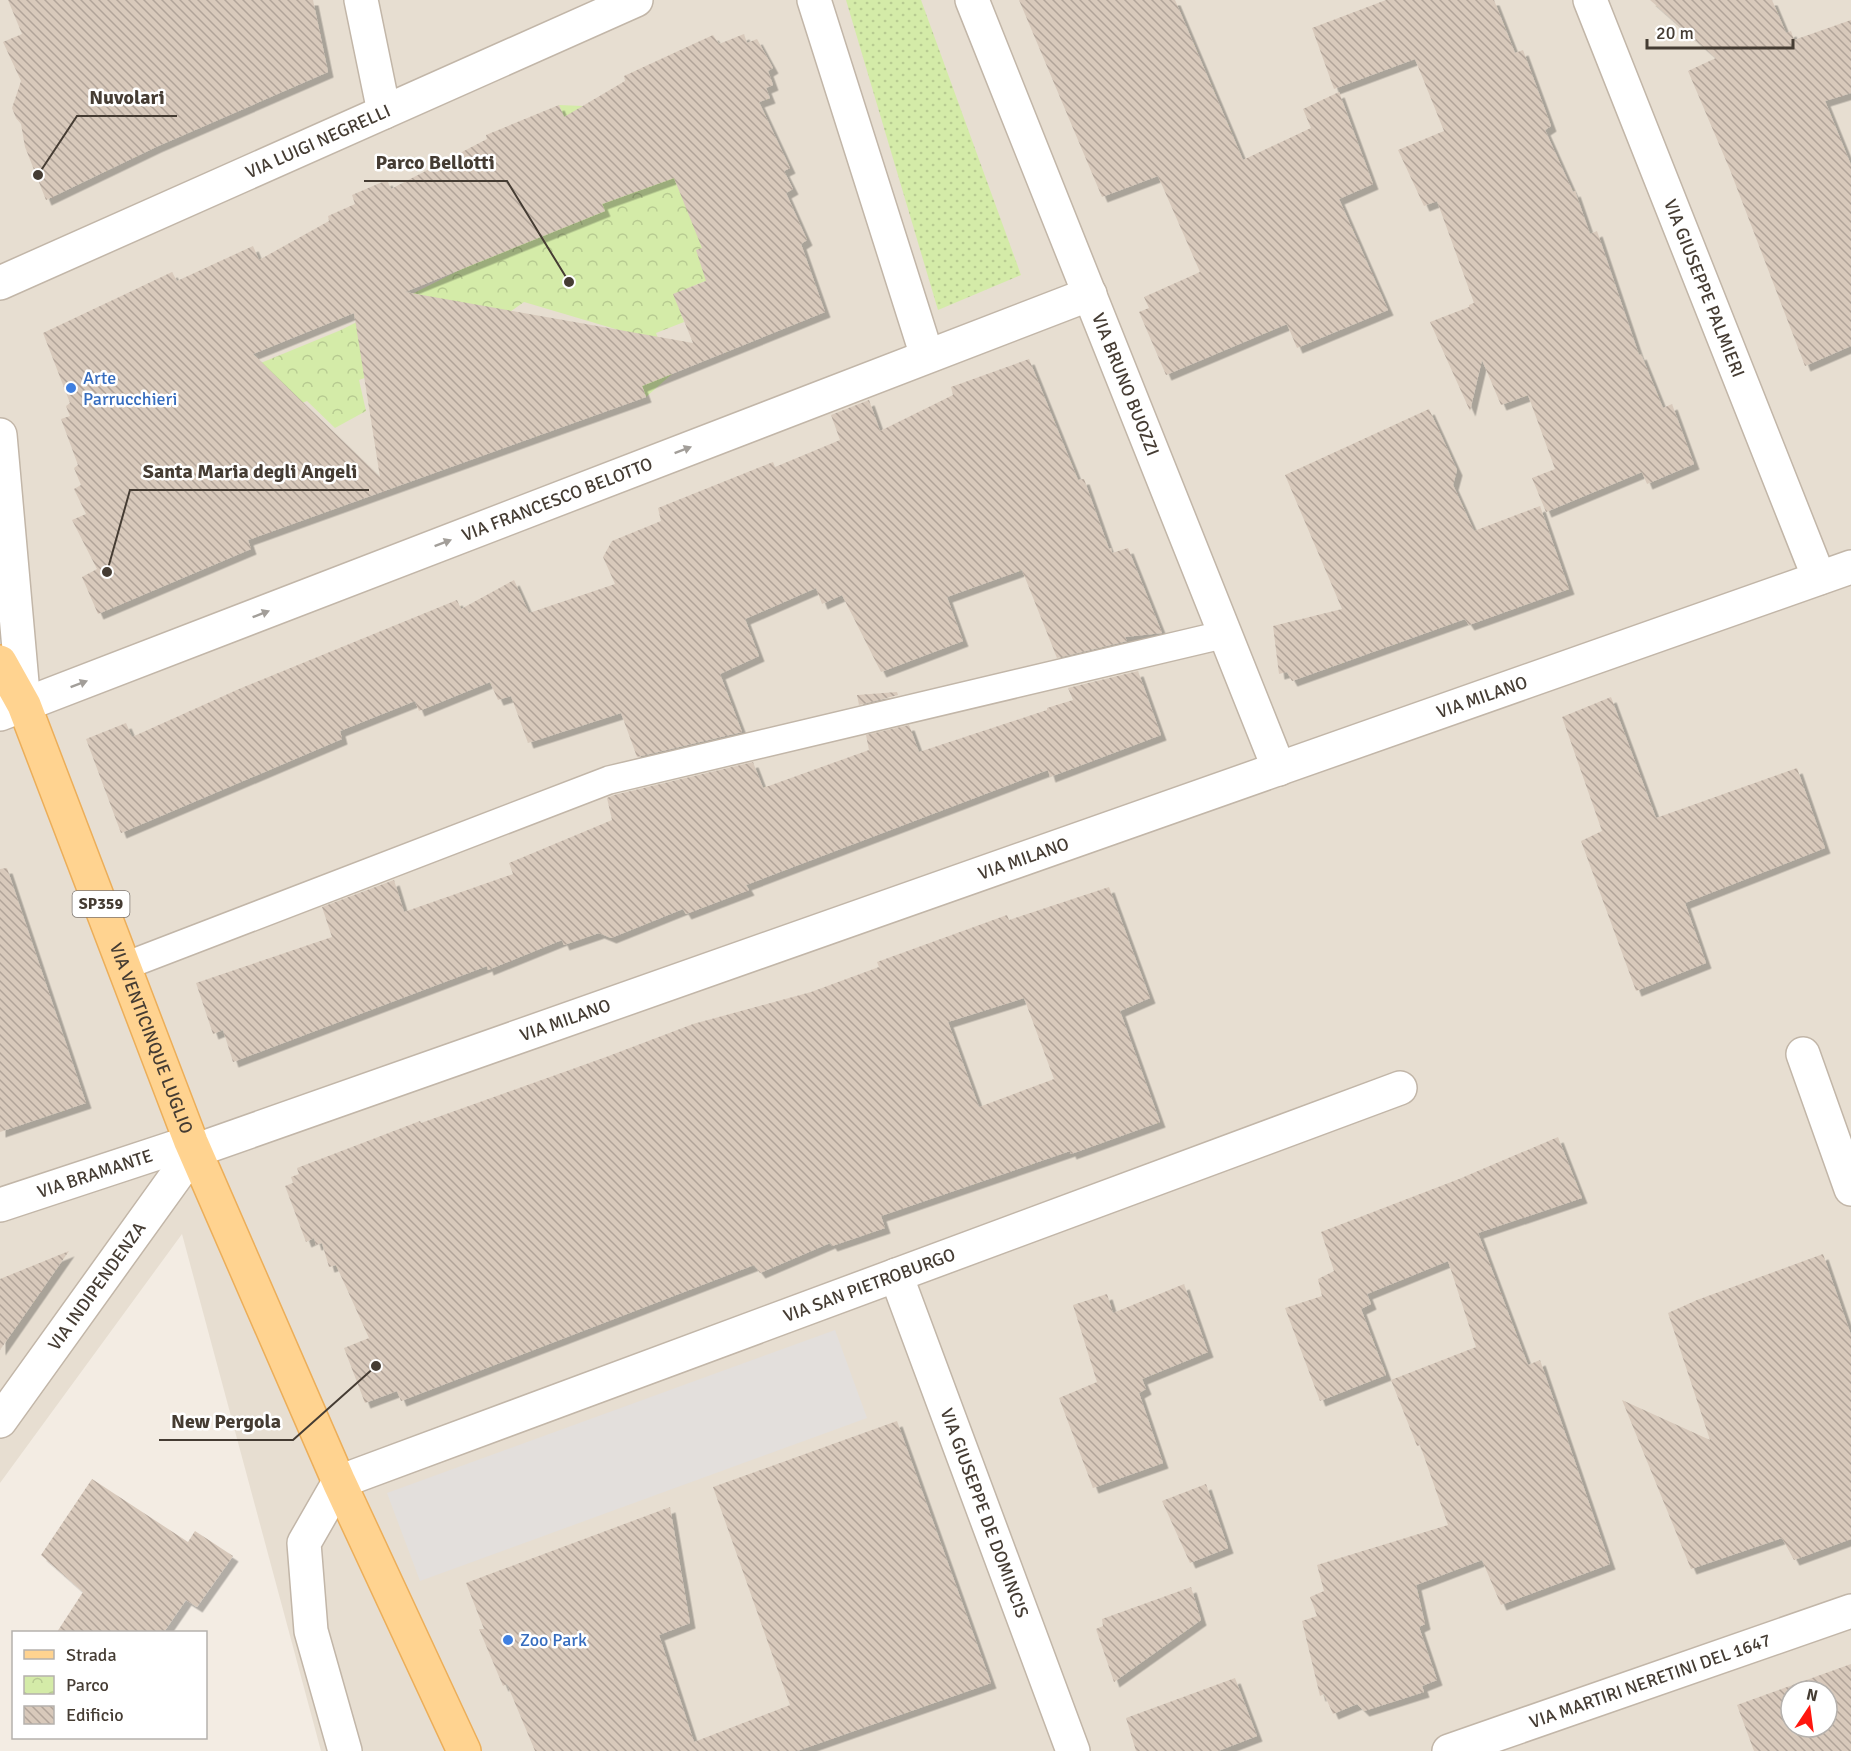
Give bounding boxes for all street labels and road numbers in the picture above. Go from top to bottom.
street label: VIA LUIGI NEGRELLI [242,100,394,183]
street label: VIA GIUSEPPE PALMIERI [1659,196,1749,381]
street label: VIA BRUNO BUOZZI [1087,310,1164,459]
street label: VIA FRANCESCO BELOTTO [459,453,656,546]
street label: VIA MILANO [1434,671,1530,723]
street label: VIA MILANO [975,833,1072,885]
road number: SP359 [72,891,130,917]
street label: VIA VENTICINQUE LUGLIO [105,940,198,1137]
street label: VIA MILANO [517,994,614,1046]
street label: VIA BRAMANTE [34,1144,155,1203]
street label: VIA INDIPENDENZA [43,1218,150,1355]
street label: VIA SAN PIETROBURGO [780,1243,958,1327]
street label: VIA GIUSEPPE DE DOMINCIS [936,1405,1034,1621]
street label: VIA MARTIRI NERETINI DEL 1647 [1527,1629,1774,1733]

